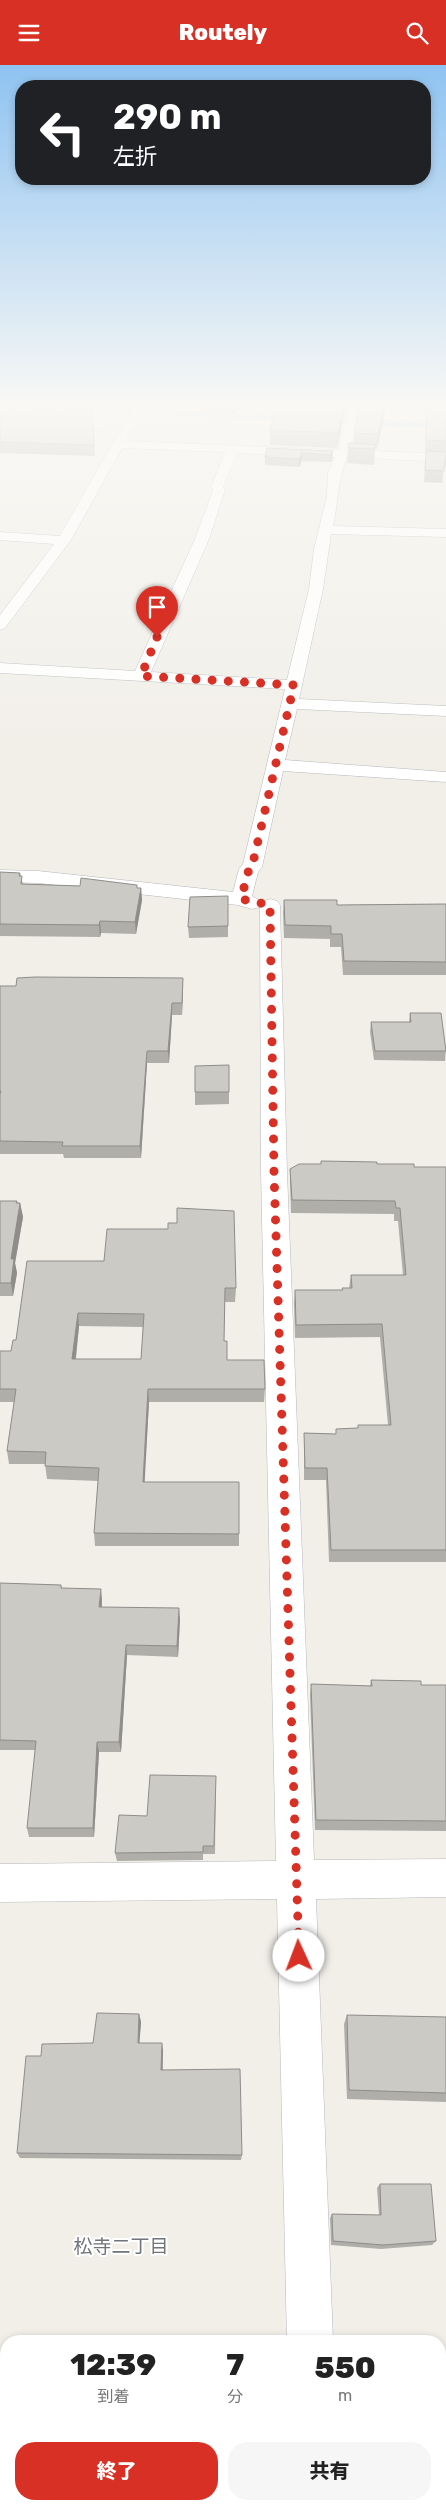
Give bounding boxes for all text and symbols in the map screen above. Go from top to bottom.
icon: menu [15,19,43,47]
text: Routely [179,19,267,46]
icon: search [403,19,431,47]
text: 290 m [113,96,222,138]
icon: left [30,100,95,165]
text: 左折 [113,143,157,170]
pin [136,586,178,637]
icon: arrive [143,593,171,621]
position arrow [272,1929,324,1981]
district label: 松寺二丁目 [73,2235,169,2258]
text: 12:39 [70,2347,156,2383]
text: 7 [226,2347,244,2383]
text: 550 [315,2350,376,2386]
text: m [338,2386,352,2405]
text: 到着 [97,2387,129,2406]
text: 分 [227,2387,243,2406]
button: 終了 [15,2442,218,2500]
button: 共有 [228,2442,431,2500]

